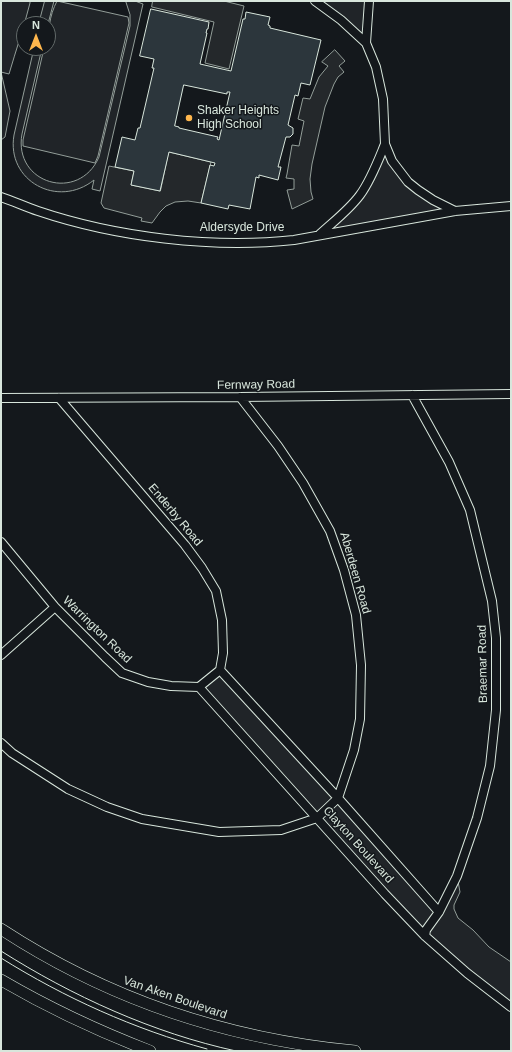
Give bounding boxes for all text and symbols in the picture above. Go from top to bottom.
north arrow [16,16,56,56]
text: N [32,19,40,31]
place label: Shaker Heights High School [197,104,279,132]
marker: Shaker Heights High School [184,113,194,123]
street label: Aldersyde Drive [200,221,284,235]
street label: Fernway Road [217,377,295,393]
street label: Enderby Road [145,481,205,549]
street label: Aberdeen Road [336,531,374,615]
street label: Warrington Road [60,593,134,667]
street label: Braemar Road [475,625,491,703]
street label: Clayton Boulevard [320,804,396,886]
street label: Van Aken Boulevard [121,974,229,1022]

